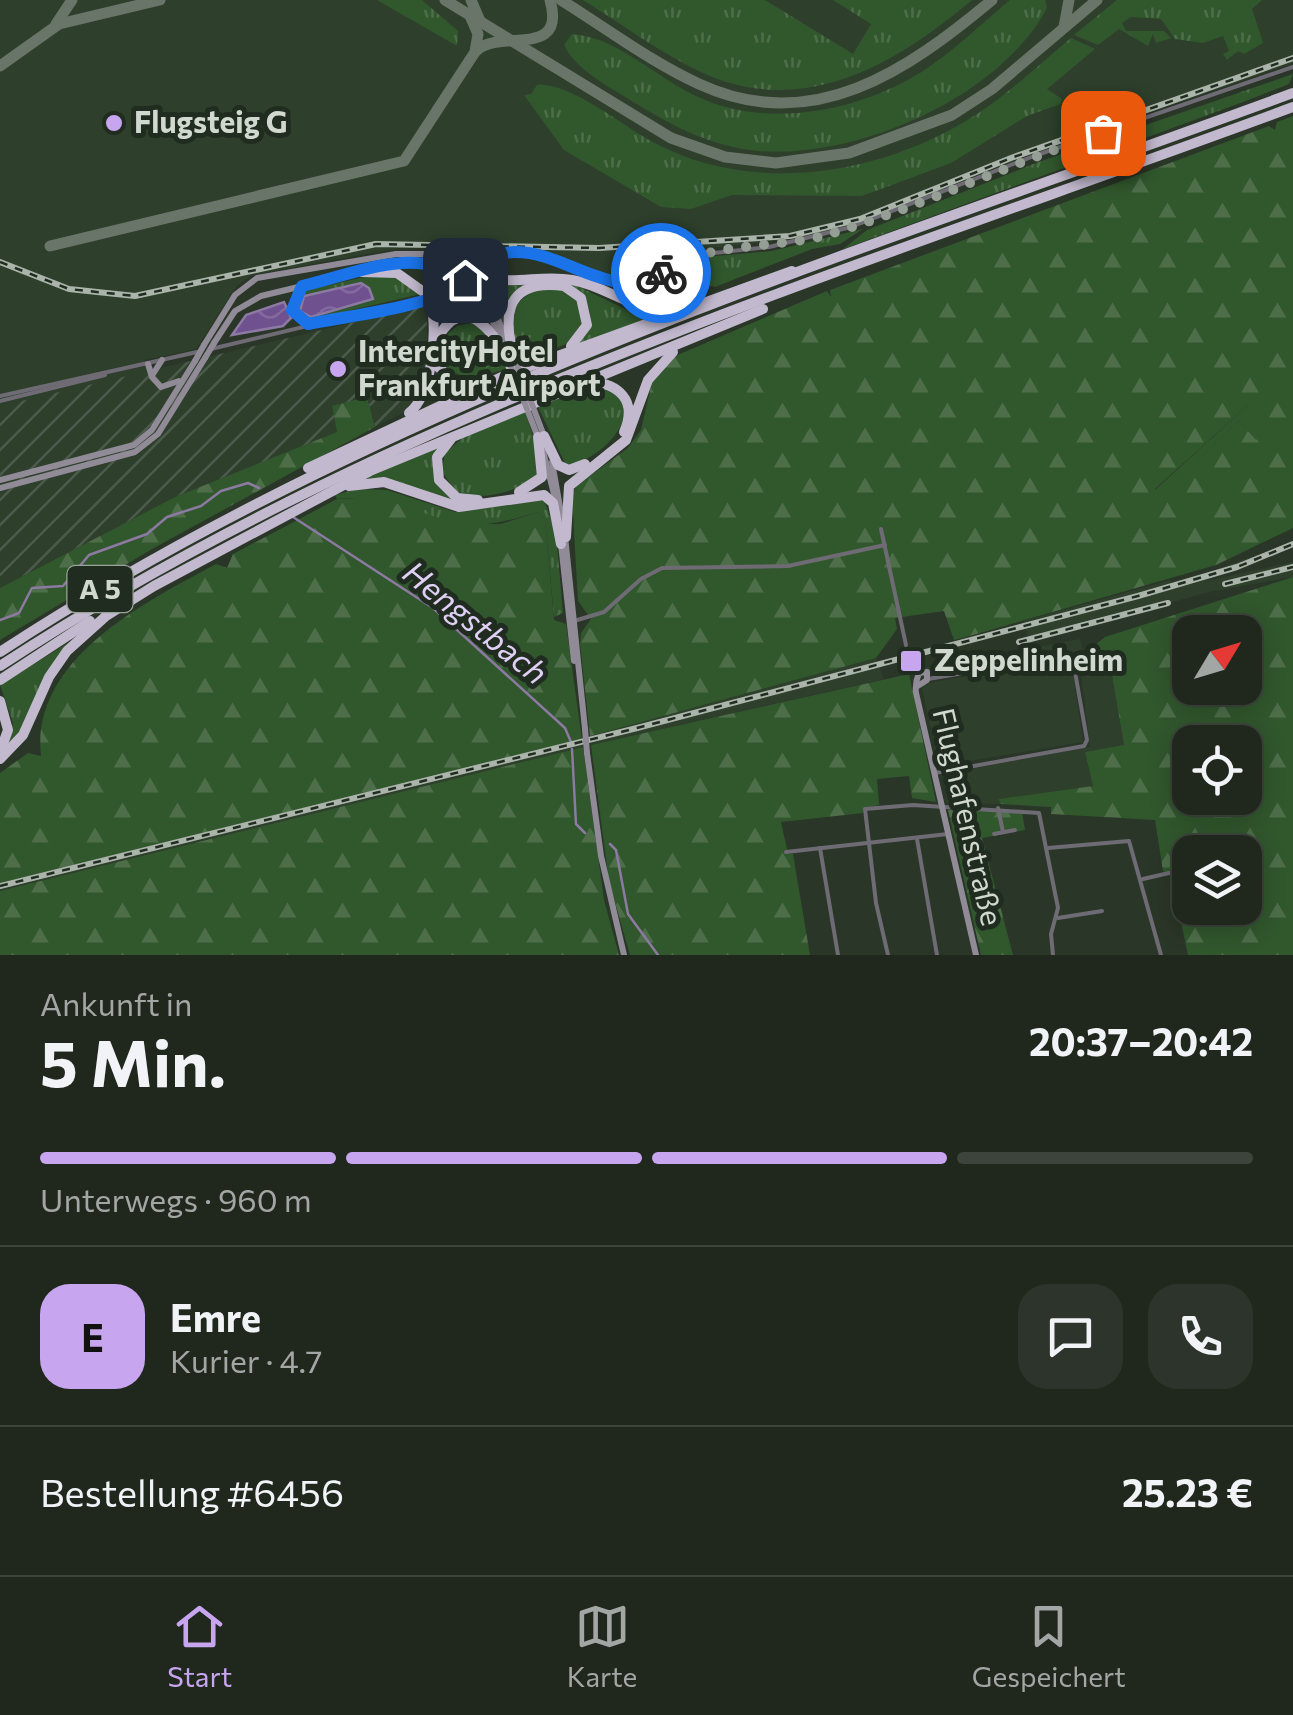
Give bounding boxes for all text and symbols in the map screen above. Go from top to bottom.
pin [1061,91,1146,176]
place label: Flugsteig G [134,102,288,139]
icon: bag [1076,106,1131,161]
marker: Flugsteig G [103,112,125,134]
courier [611,223,711,323]
pin [423,238,508,323]
icon: bike [634,246,689,301]
icon: home [438,253,493,308]
place label: IntercityHotel Frankfurt Airport [358,331,601,402]
marker: IntercityHotel Frankfurt Airport [327,358,349,380]
water label: Hengstbach [396,551,556,692]
road number: A 5 [68,566,132,612]
north arrow [1172,615,1262,705]
map controls [1172,615,1262,925]
place label: Zeppelinheim [934,640,1123,677]
marker: Zeppelinheim [898,648,924,674]
street label: Flughafenstraße [926,704,1012,929]
button: locate [1172,725,1262,815]
button: layers [1172,835,1262,925]
text: Ankunft in [40,983,192,1023]
text: 20:37–20:42 [1029,1017,1253,1064]
text: 5 Min. [40,1021,226,1100]
text: Unterwegs · 960 m [40,1179,312,1219]
button: chat [1018,1284,1123,1389]
button: phone [1148,1284,1253,1389]
text: Emre [170,1293,261,1340]
text: E [81,1313,104,1360]
text: Kurier · 4.7 [170,1340,323,1380]
text: Bestellung #6456 [40,1468,344,1515]
text: 25.23 € [1122,1468,1253,1515]
tab: Start [167,1599,232,1693]
tab: Karte [567,1599,637,1693]
tab: Gespeichert [972,1599,1126,1693]

